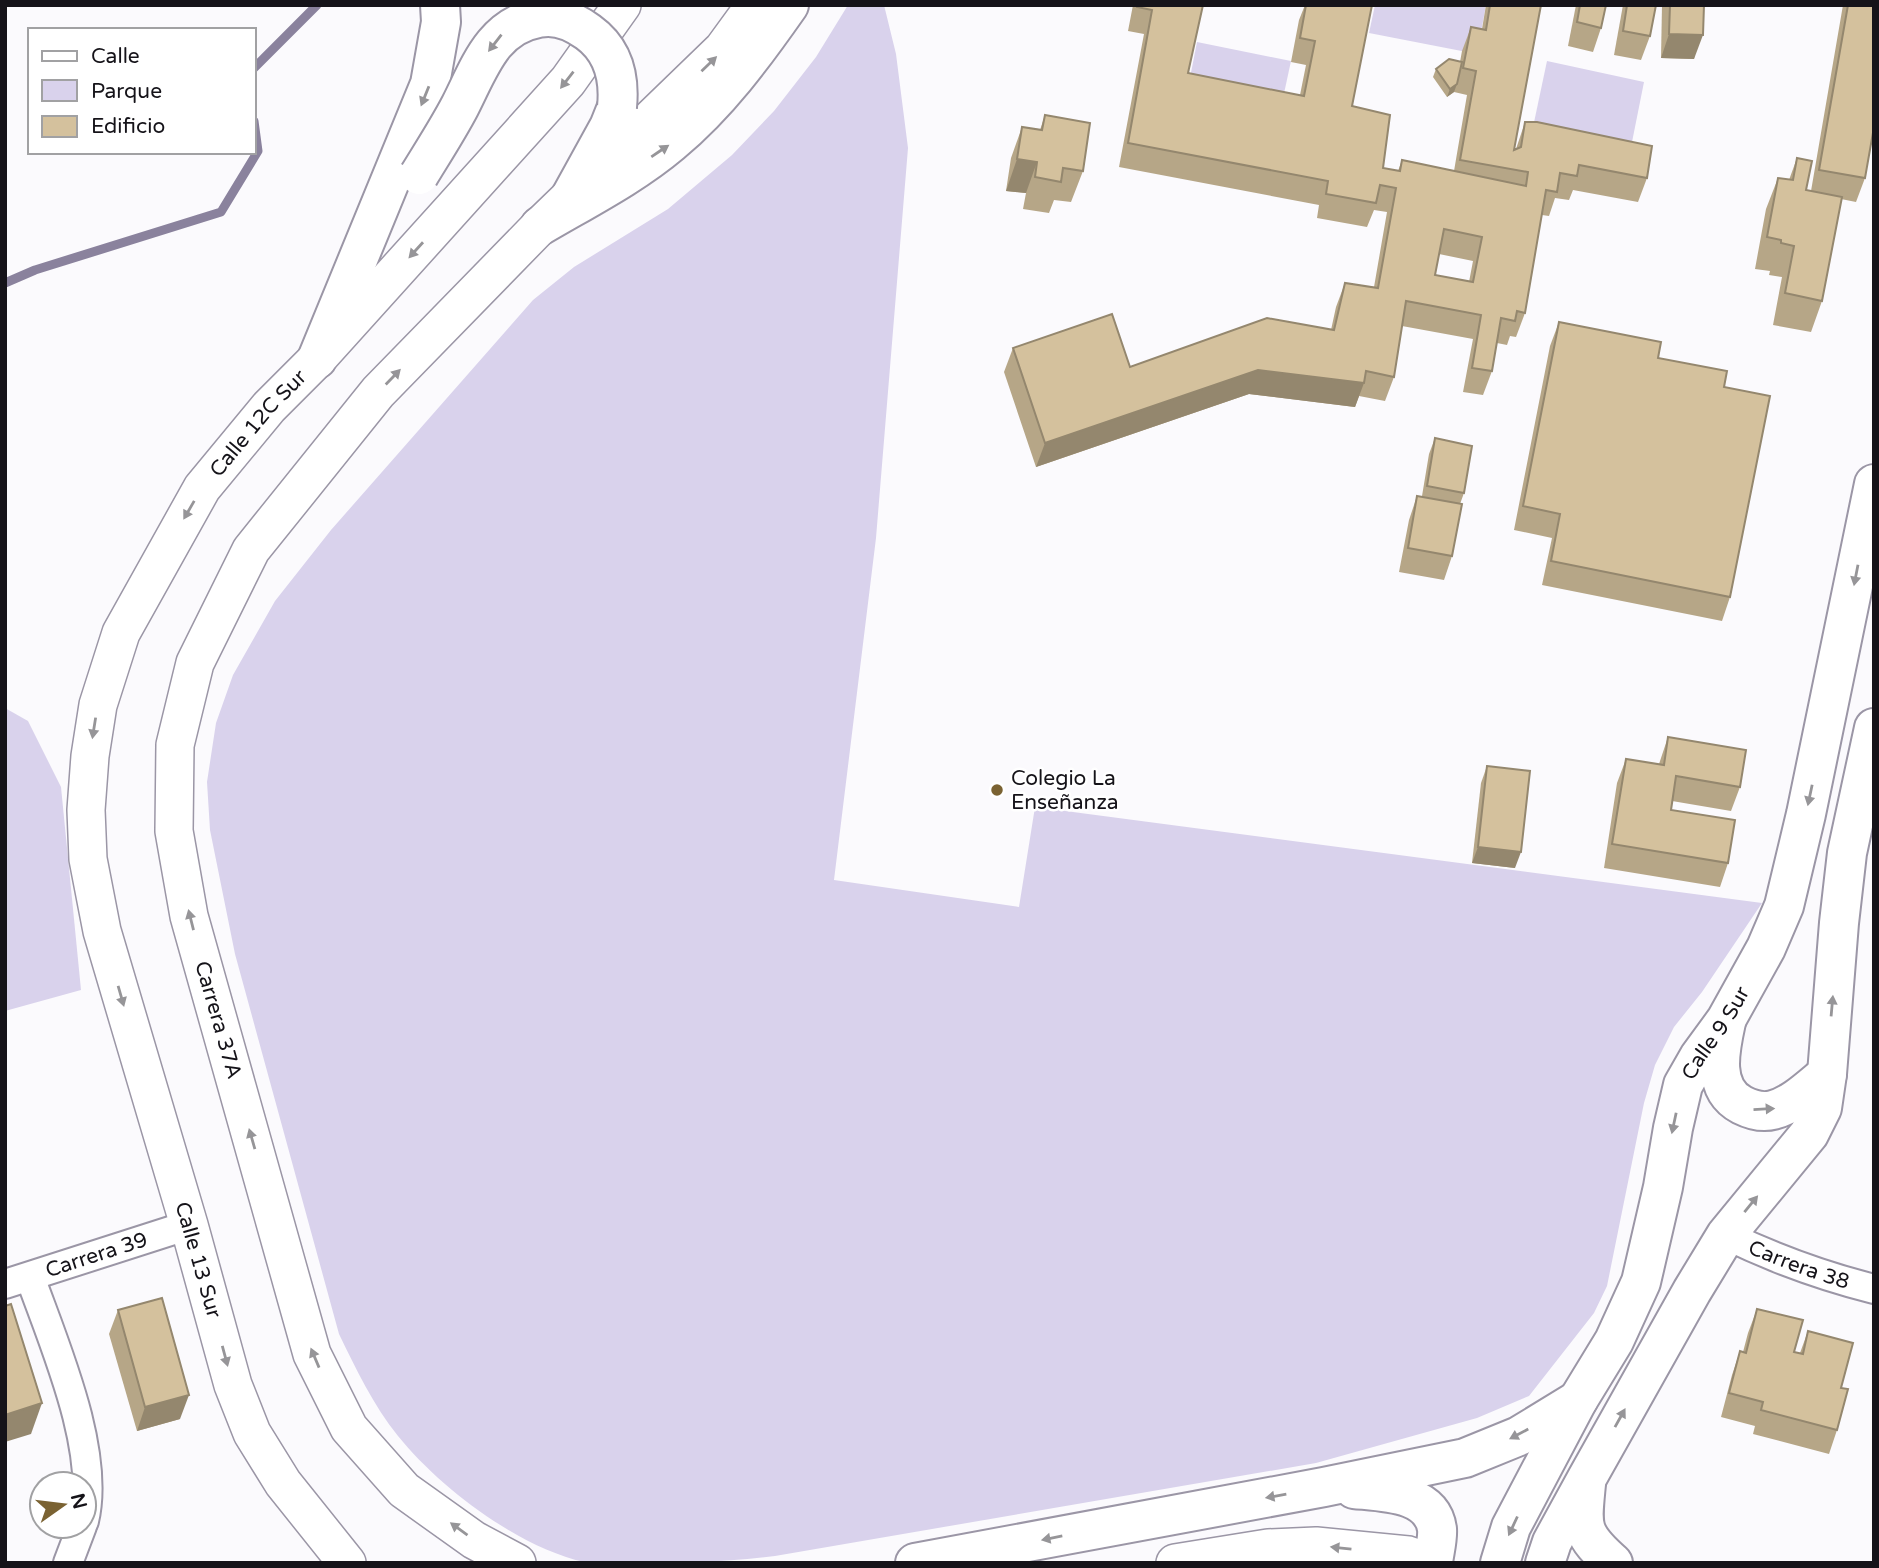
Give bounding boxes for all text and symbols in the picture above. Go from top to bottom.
legend [28,28,256,154]
one-way arrow [489,34,503,52]
text: Calle [91,44,140,69]
one-way arrow [700,55,717,72]
one-way arrow [560,71,575,89]
text: Parque [91,79,162,104]
one-way arrow [419,86,431,106]
text: Edificio [91,114,165,139]
one-way arrow [651,144,669,158]
one-way arrow [408,241,424,259]
street label: Calle 12C Sur [204,364,312,482]
one-way arrow [385,368,402,385]
one-way arrow [183,501,195,520]
one-way arrow [1850,564,1861,586]
one-way arrow [88,717,99,739]
place label: Colegio La Enseñanza [1011,766,1119,815]
marker: Colegio La Enseñanza [989,782,1005,798]
one-way arrow [1805,784,1816,806]
one-way arrow [185,909,196,931]
street label: Carrera 37A [189,958,247,1082]
street label: Calle 9 Sur [1676,982,1755,1084]
one-way arrow [117,986,127,1007]
one-way arrow [1827,994,1838,1016]
one-way arrow [1753,1104,1775,1115]
one-way arrow [1668,1112,1679,1134]
one-way arrow [246,1129,256,1150]
one-way arrow [1744,1195,1759,1213]
street label: Calle 13 Sur [169,1199,227,1321]
street label: Carrera 39 [42,1227,151,1283]
street label: Carrera 38 [1745,1235,1853,1294]
one-way arrow [220,1346,230,1367]
one-way arrow [309,1348,321,1368]
one-way arrow [1614,1409,1626,1428]
one-way arrow [1509,1428,1529,1440]
north arrow [28,1470,98,1540]
text: N [66,1491,91,1511]
one-way arrow [1265,1491,1287,1502]
one-way arrow [1507,1515,1518,1536]
one-way arrow [450,1521,468,1536]
one-way arrow [1041,1532,1063,1543]
one-way arrow [1329,1543,1351,1554]

